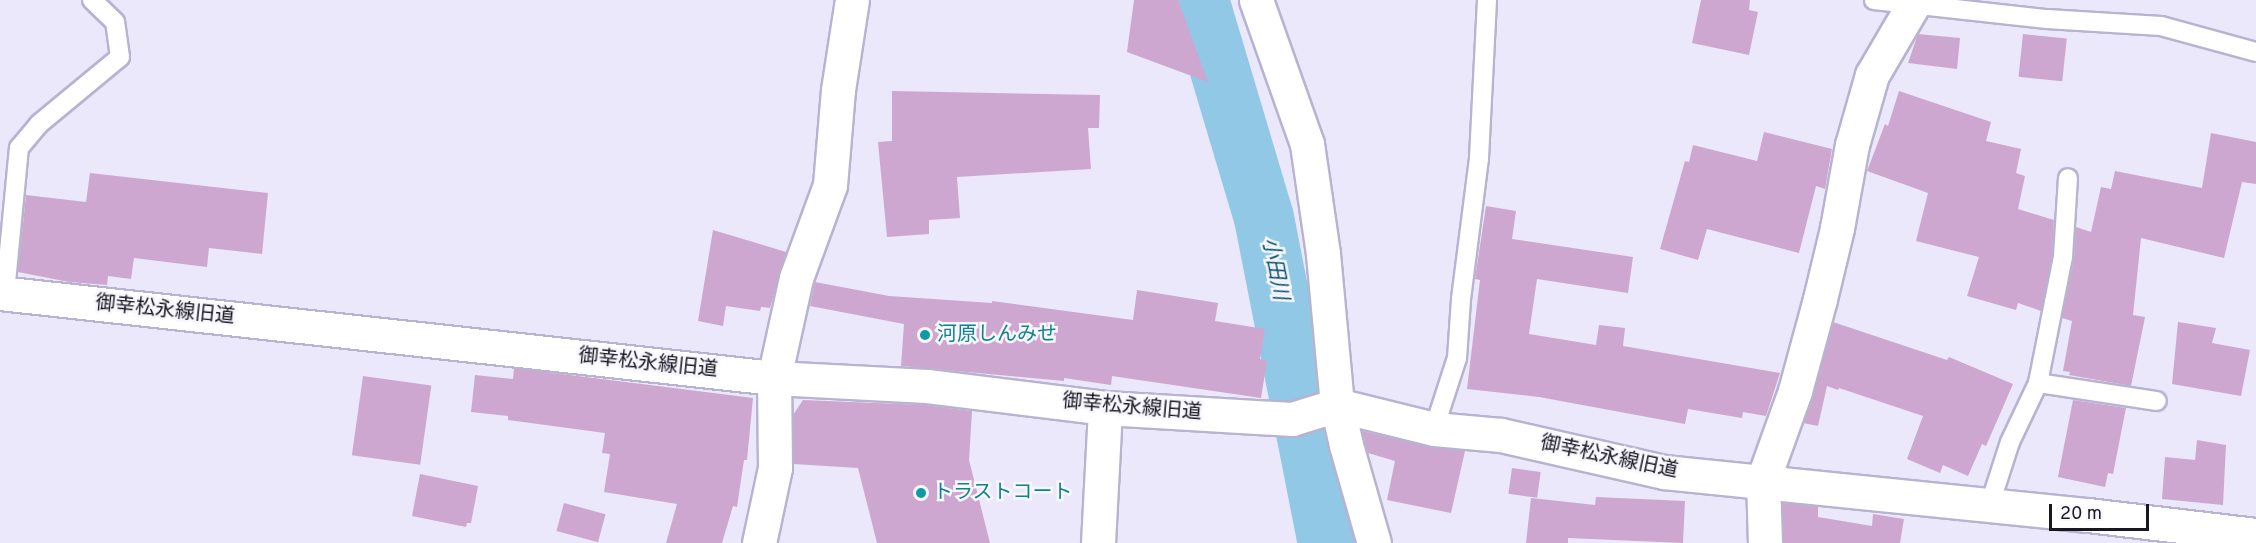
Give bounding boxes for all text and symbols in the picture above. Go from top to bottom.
water label: 小田川 [1256,236,1292,302]
street label: 御幸松永線旧道 [94,292,236,330]
place label: 河原しんみせ [937,323,1057,347]
marker: 河原しんみせ [918,328,932,342]
street label: 御幸松永線旧道 [577,345,719,383]
street label: 御幸松永線旧道 [1061,390,1203,426]
street label: 御幸松永線旧道 [1538,432,1680,484]
place label: トラストコート [933,481,1073,505]
marker: トラストコート [914,486,928,500]
scale bar [2052,492,2152,530]
text: 20 m [2060,503,2102,526]

